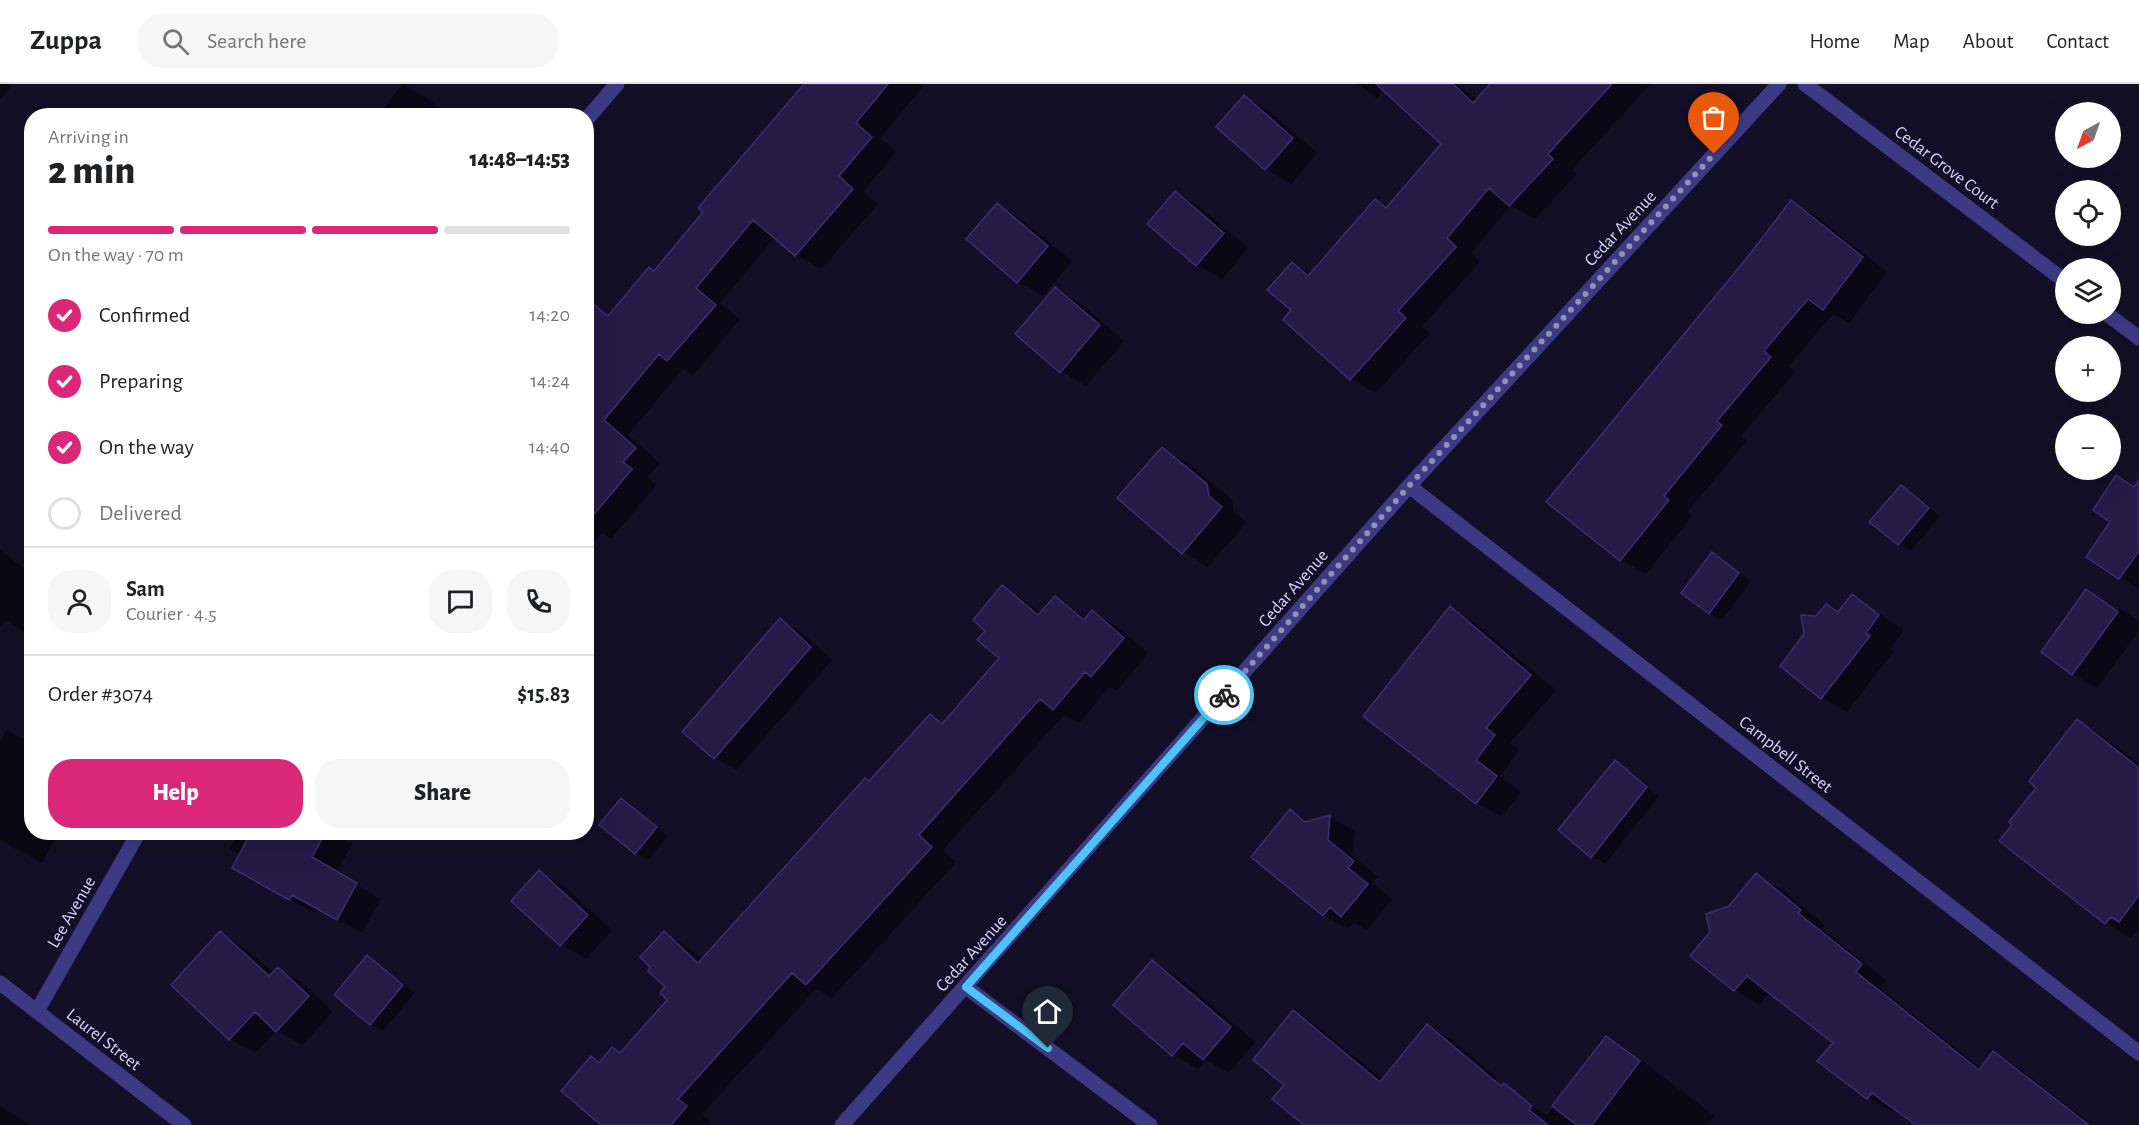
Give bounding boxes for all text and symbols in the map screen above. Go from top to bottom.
search box [138,14,558,68]
icon: search [159,25,192,58]
text: Zuppa [30,27,102,55]
text: Search here [207,30,307,52]
text: Home [1809,31,1860,52]
text: Map [1893,31,1930,52]
text: About [1963,31,2013,52]
text: Contact [2046,31,2109,52]
pin [1688,92,1739,154]
icon: bag [1697,101,1730,134]
north arrow [2055,102,2121,168]
map controls [2055,102,2121,480]
street label: Cedar Grove Court [1891,123,2002,213]
text: Arriving in [48,127,129,147]
text: 14:48–14:53 [470,148,570,170]
text: 2 min [48,152,135,191]
button: locate [2055,180,2121,246]
street label: Cedar Avenue [1581,187,1660,270]
text: On the way · 70 m [48,245,184,265]
button: layers [2055,258,2121,324]
icon: check [48,299,81,332]
text: Confirmed [99,304,190,326]
text: 14:20 [529,305,570,325]
button: + [2055,336,2121,402]
icon: check [48,365,81,398]
text: Preparing [99,370,183,392]
text: 14:24 [530,371,570,391]
button: − [2055,414,2121,480]
icon: check [48,431,81,464]
text: On the way [99,436,194,458]
text: 14:40 [529,437,570,457]
text: Delivered [99,502,182,524]
street label: Cedar Avenue [1255,547,1332,631]
button: person [48,570,111,633]
button: chat [429,570,492,633]
button: phone [507,570,570,633]
text: Sam [126,578,165,600]
text: Courier · 4.5 [126,604,217,624]
courier [1194,665,1254,725]
icon: bike [1208,679,1241,712]
text: Order #3074 [48,683,153,705]
text: $15.83 [517,683,570,705]
street label: Campbell Street [1735,713,1836,797]
button: Help [48,759,303,828]
button: Share [315,759,570,828]
street label: Lee Avenue [44,874,99,951]
street label: Cedar Avenue [933,912,1011,995]
pin [1022,986,1073,1048]
icon: home [1031,995,1064,1028]
street label: Laurel Street [63,1005,144,1074]

